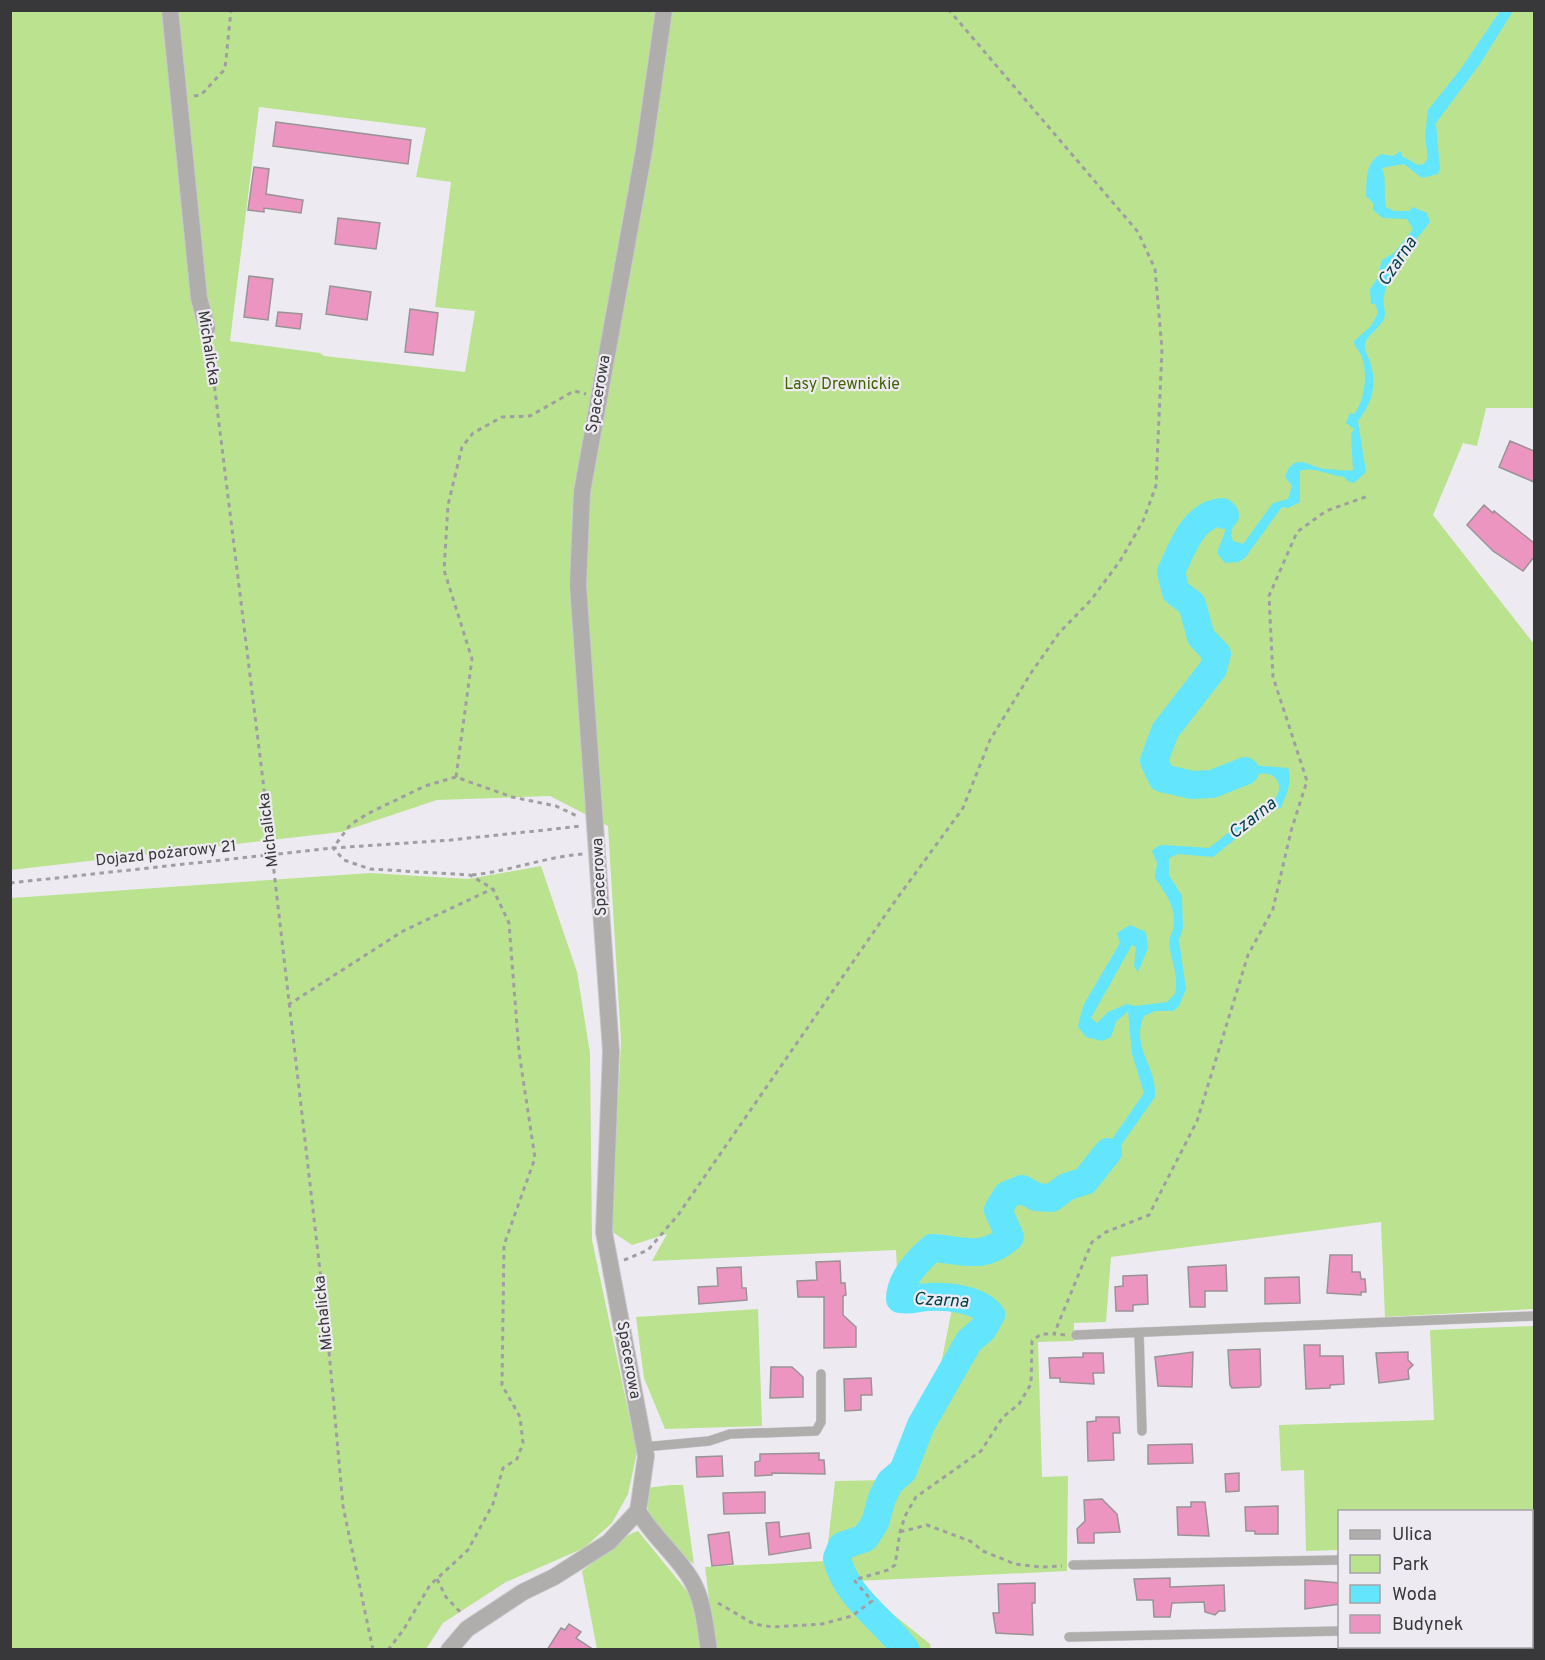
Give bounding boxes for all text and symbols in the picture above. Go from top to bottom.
water label: Czarna [1373,232,1423,291]
street label: Michalicka [192,309,224,387]
street label: Spacerowa [582,354,616,434]
park label: Lasy Drewnickie [784,375,900,395]
street label: Michalicka [254,791,284,869]
water label: Czarna [1224,793,1282,845]
street label: Dojazd pożarowy 21 [95,837,237,871]
street label: Spacerowa [588,837,612,917]
street label: Michalicka [310,1275,338,1351]
water label: Czarna [913,1288,970,1314]
street label: Spacerowa [611,1320,645,1400]
legend [1338,1510,1533,1648]
text: Ulica [1392,1524,1432,1547]
text: Park [1392,1554,1429,1577]
text: Woda [1392,1584,1437,1607]
text: Budynek [1392,1614,1463,1637]

